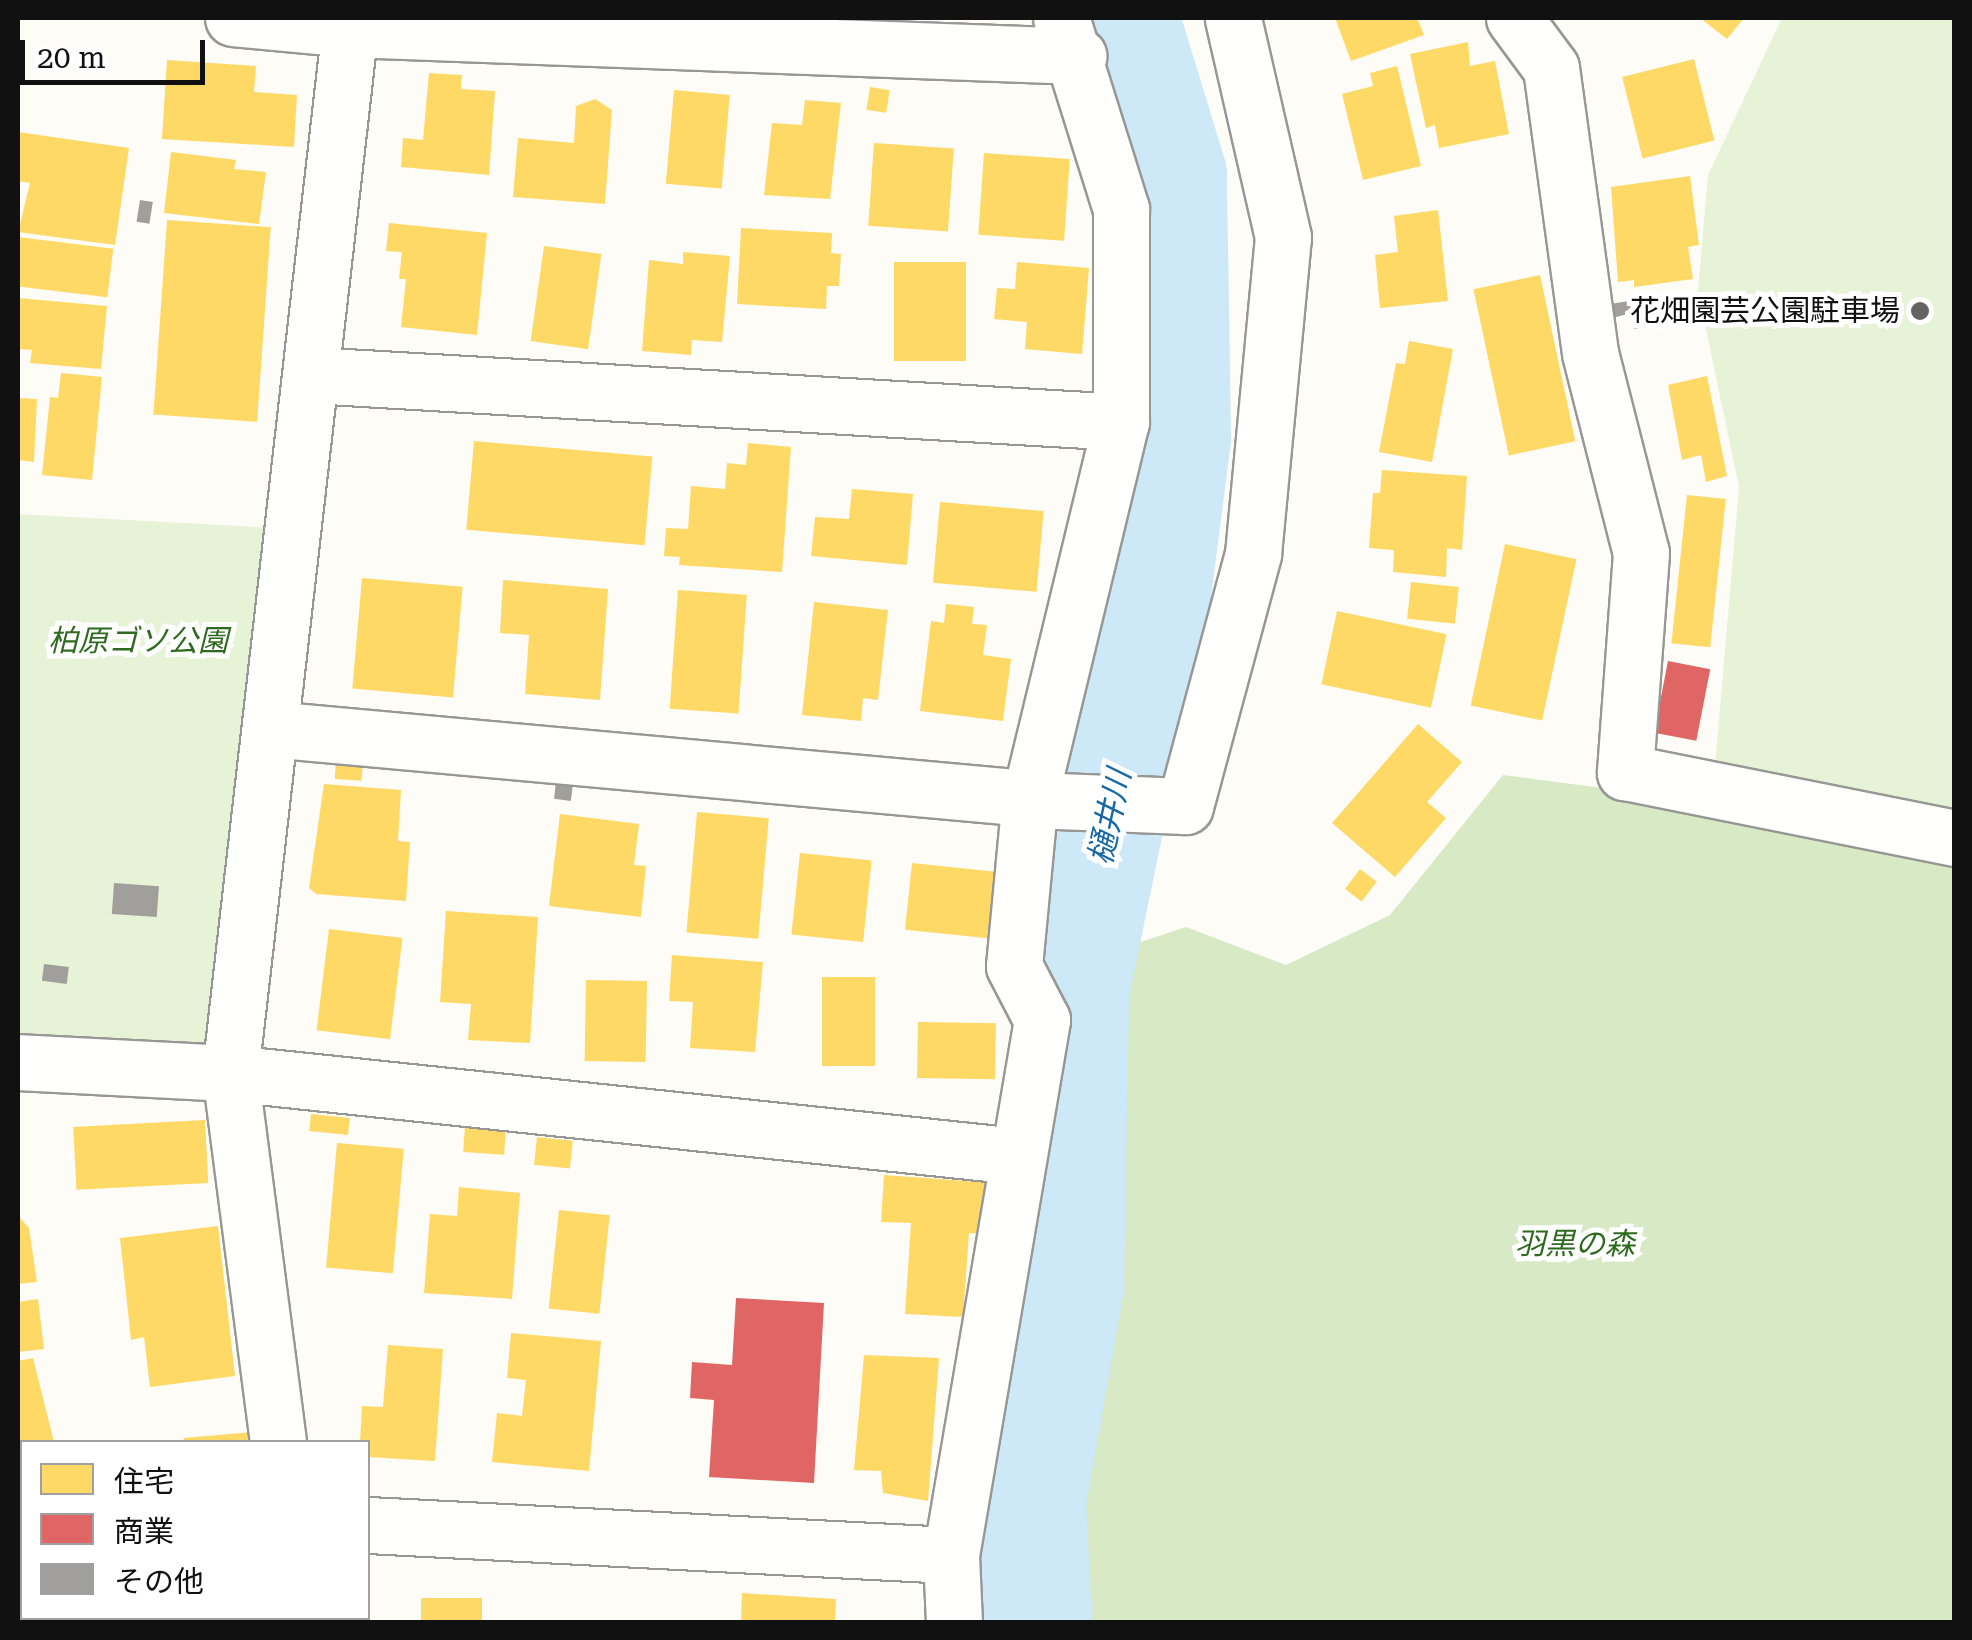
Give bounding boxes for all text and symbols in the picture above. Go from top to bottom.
scale bar [25,20,210,82]
text: 20 m [37,40,106,75]
place label: 花畑園芸公園駐車場 [1630,293,1900,329]
marker: 花畑園芸公園駐車場 [1909,300,1931,322]
park label: 柏原ゴソ公園 [48,623,228,659]
water label: 樋井川 [1081,766,1139,868]
park label: 羽黒の森 [1515,1226,1635,1262]
legend [20,1440,370,1620]
text: 住宅 [114,1464,174,1499]
text: 商業 [114,1514,174,1549]
text: その他 [114,1564,204,1599]

